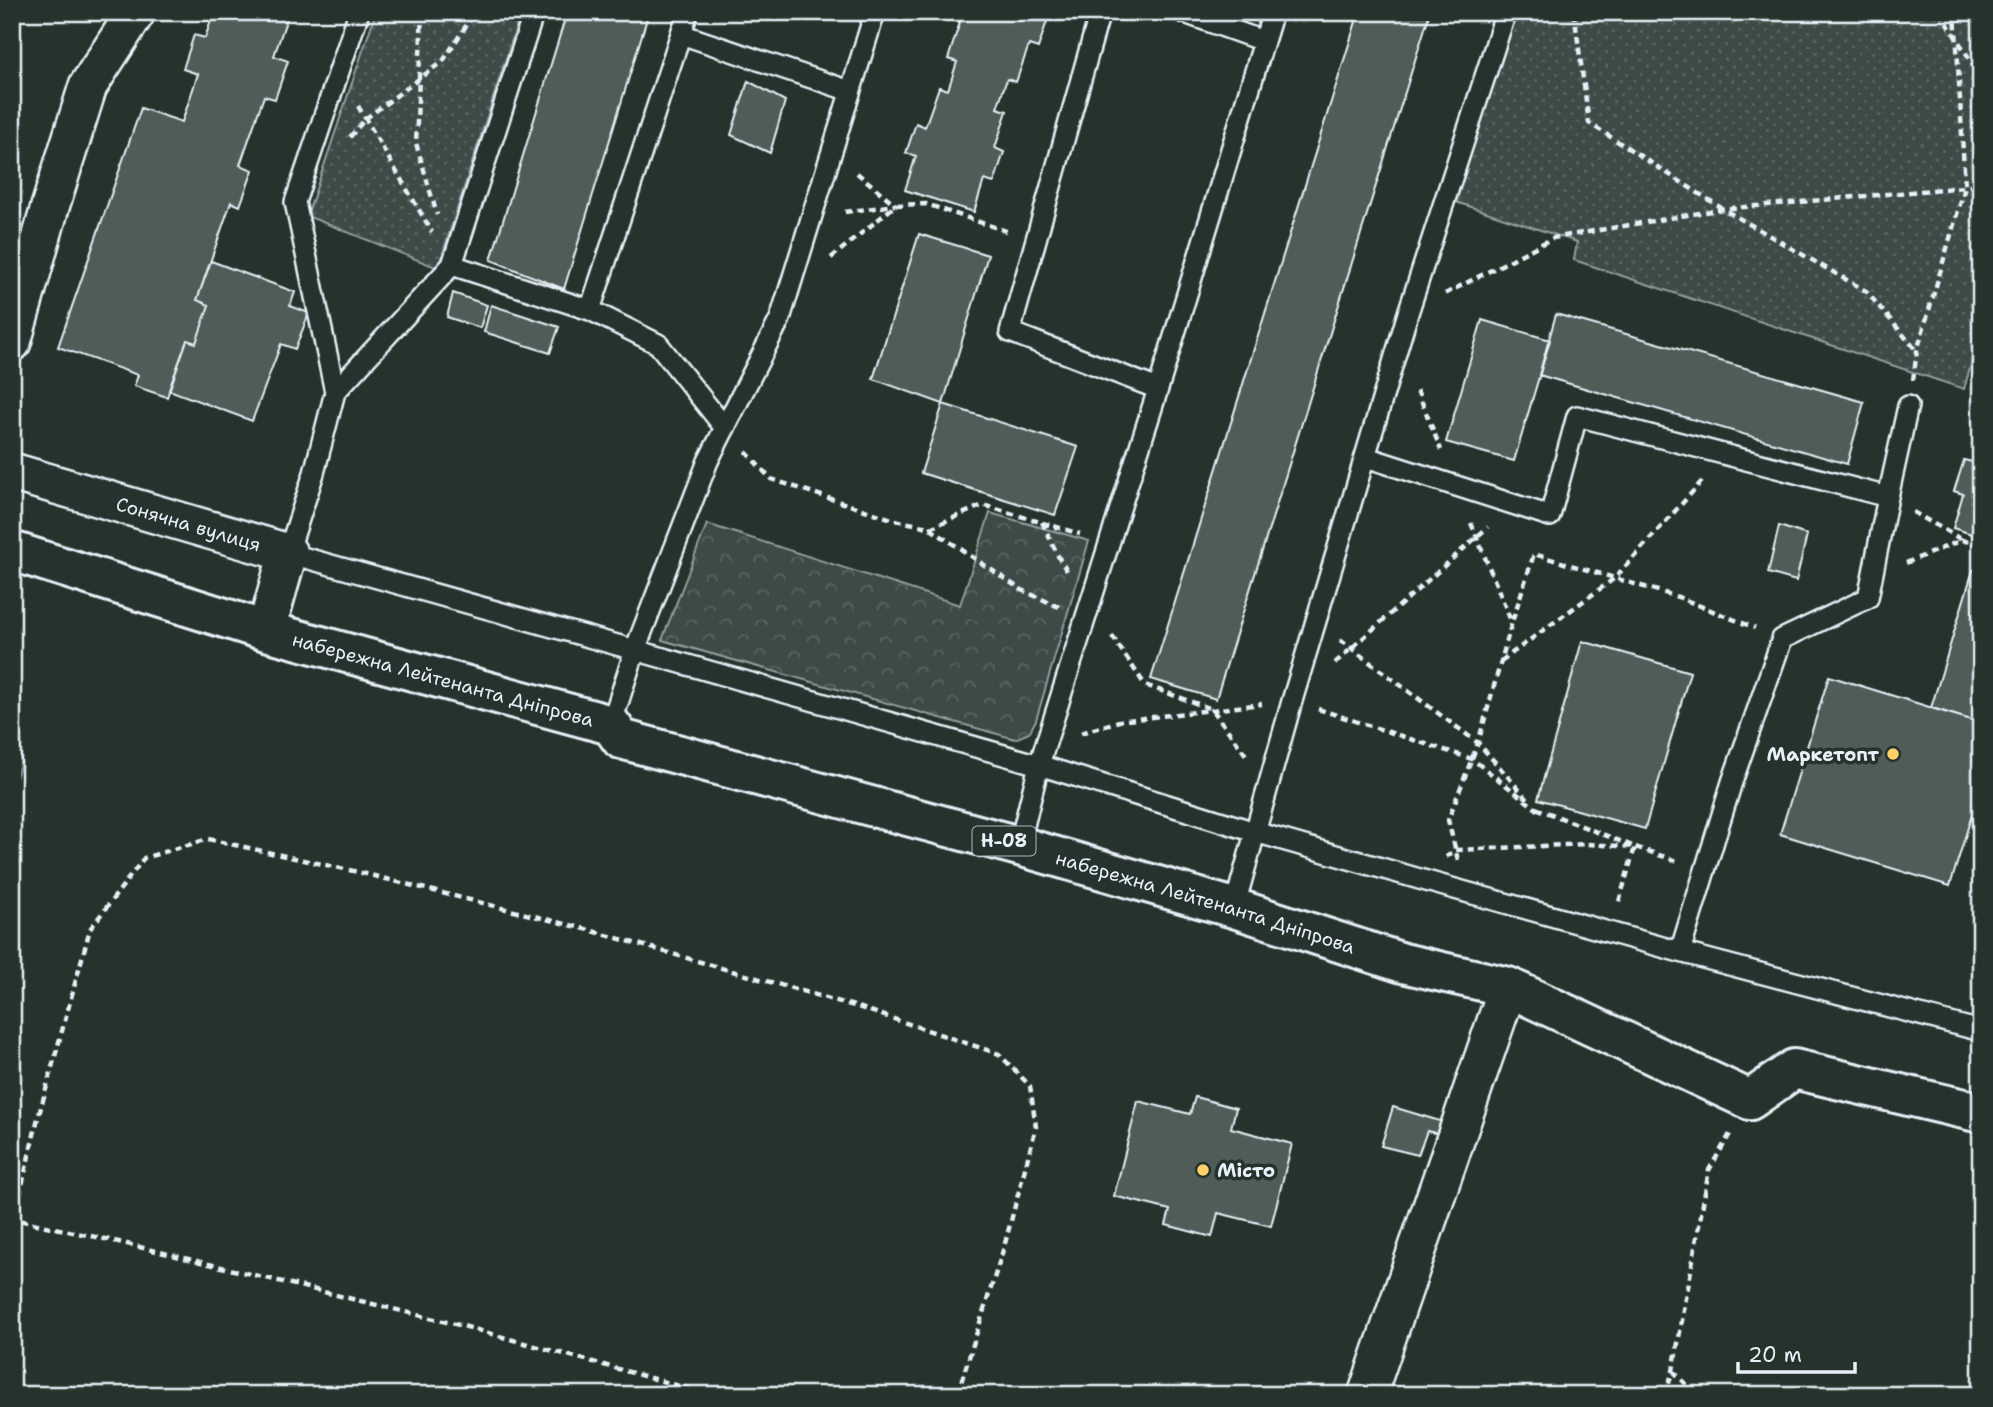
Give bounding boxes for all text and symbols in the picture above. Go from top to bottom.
street label: Сонячна вулиця [113,491,264,557]
street label: набережна Лейтенанта Дніпрова [290,627,597,733]
place label: Маркетопт [1767,742,1880,767]
marker: Маркетопт [1885,746,1901,762]
road number: Н-08 [972,826,1036,856]
street label: набережна Лейтенанта Дніпрова [1053,845,1358,960]
place label: Місто [1217,1158,1275,1183]
marker: Місто [1195,1162,1211,1178]
scale bar [1738,1330,1855,1374]
text: 20 m [1748,1341,1802,1369]

